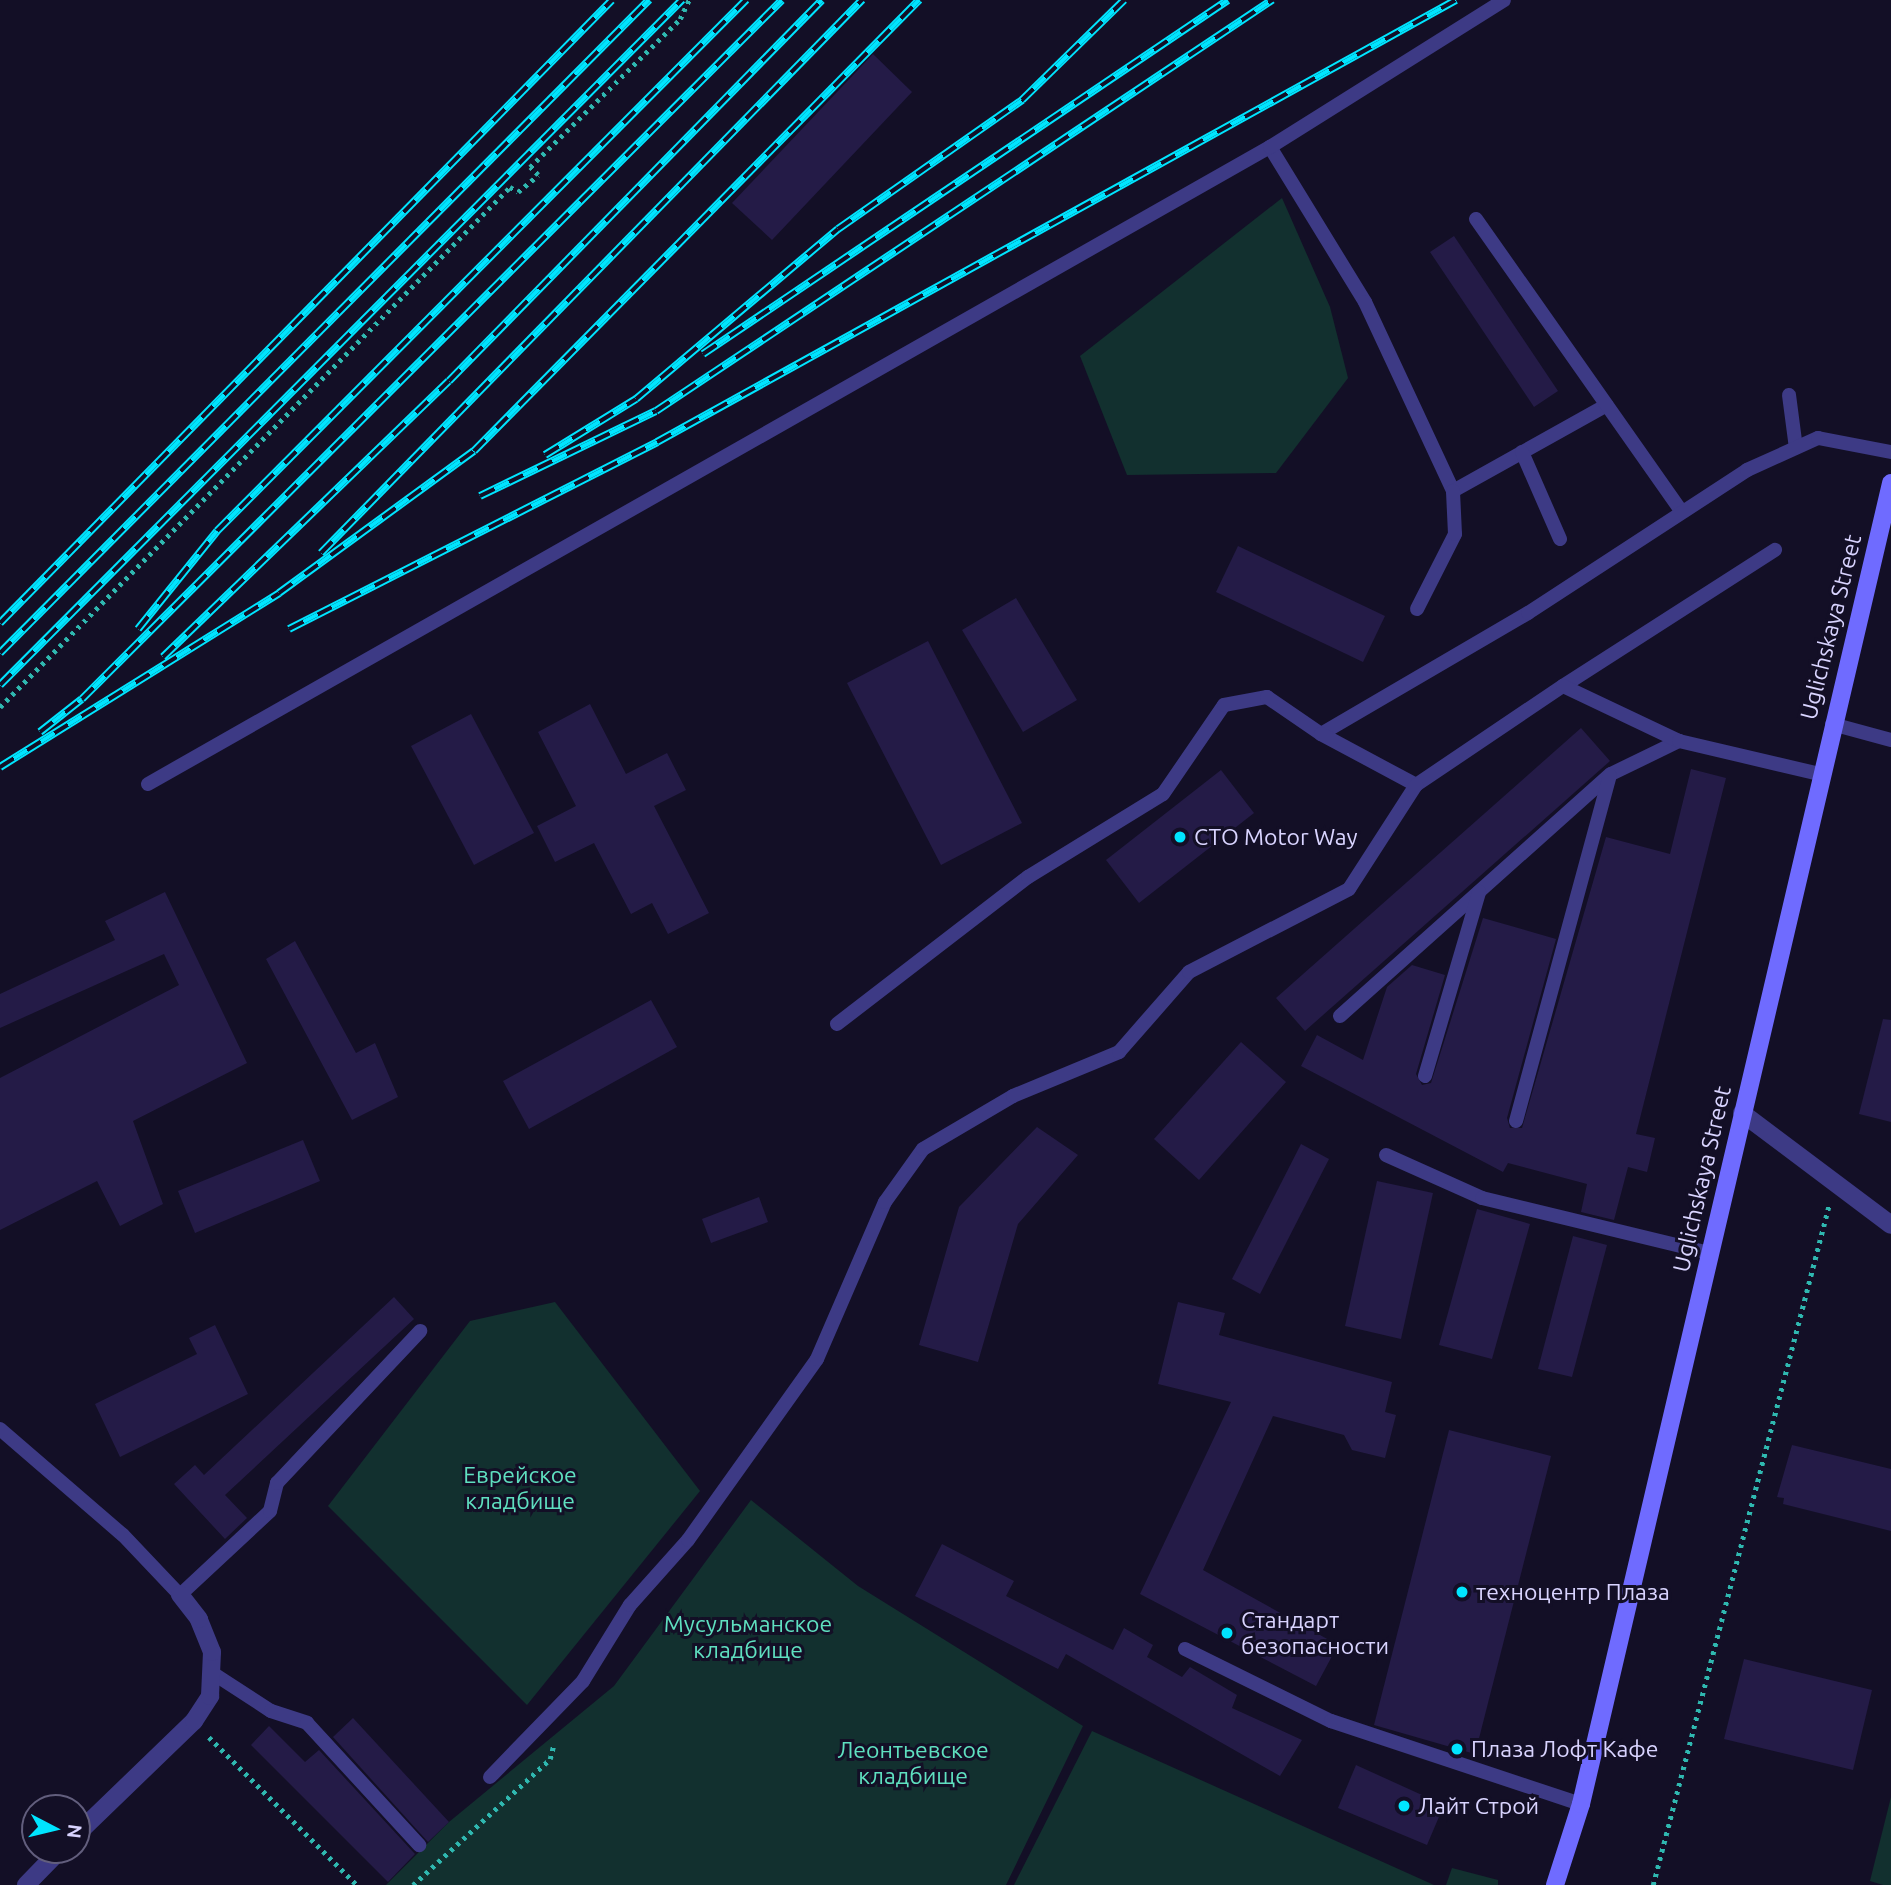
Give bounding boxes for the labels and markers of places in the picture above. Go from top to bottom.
place label: СТО Motor Way [1194,823,1358,851]
marker: СТО Motor Way [1172,829,1188,845]
place label: техноцентр Плаза [1476,1578,1670,1606]
marker: техноцентр Плаза [1454,1584,1470,1600]
place label: Стандарт безопасности [1241,1606,1389,1660]
marker: Стандарт безопасности [1219,1625,1235,1641]
place label: Плаза Лофт Кафе [1471,1735,1658,1763]
marker: Плаза Лофт Кафе [1449,1741,1465,1757]
place label: Лайт Строй [1418,1792,1539,1820]
marker: Лайт Строй [1396,1798,1412,1814]

